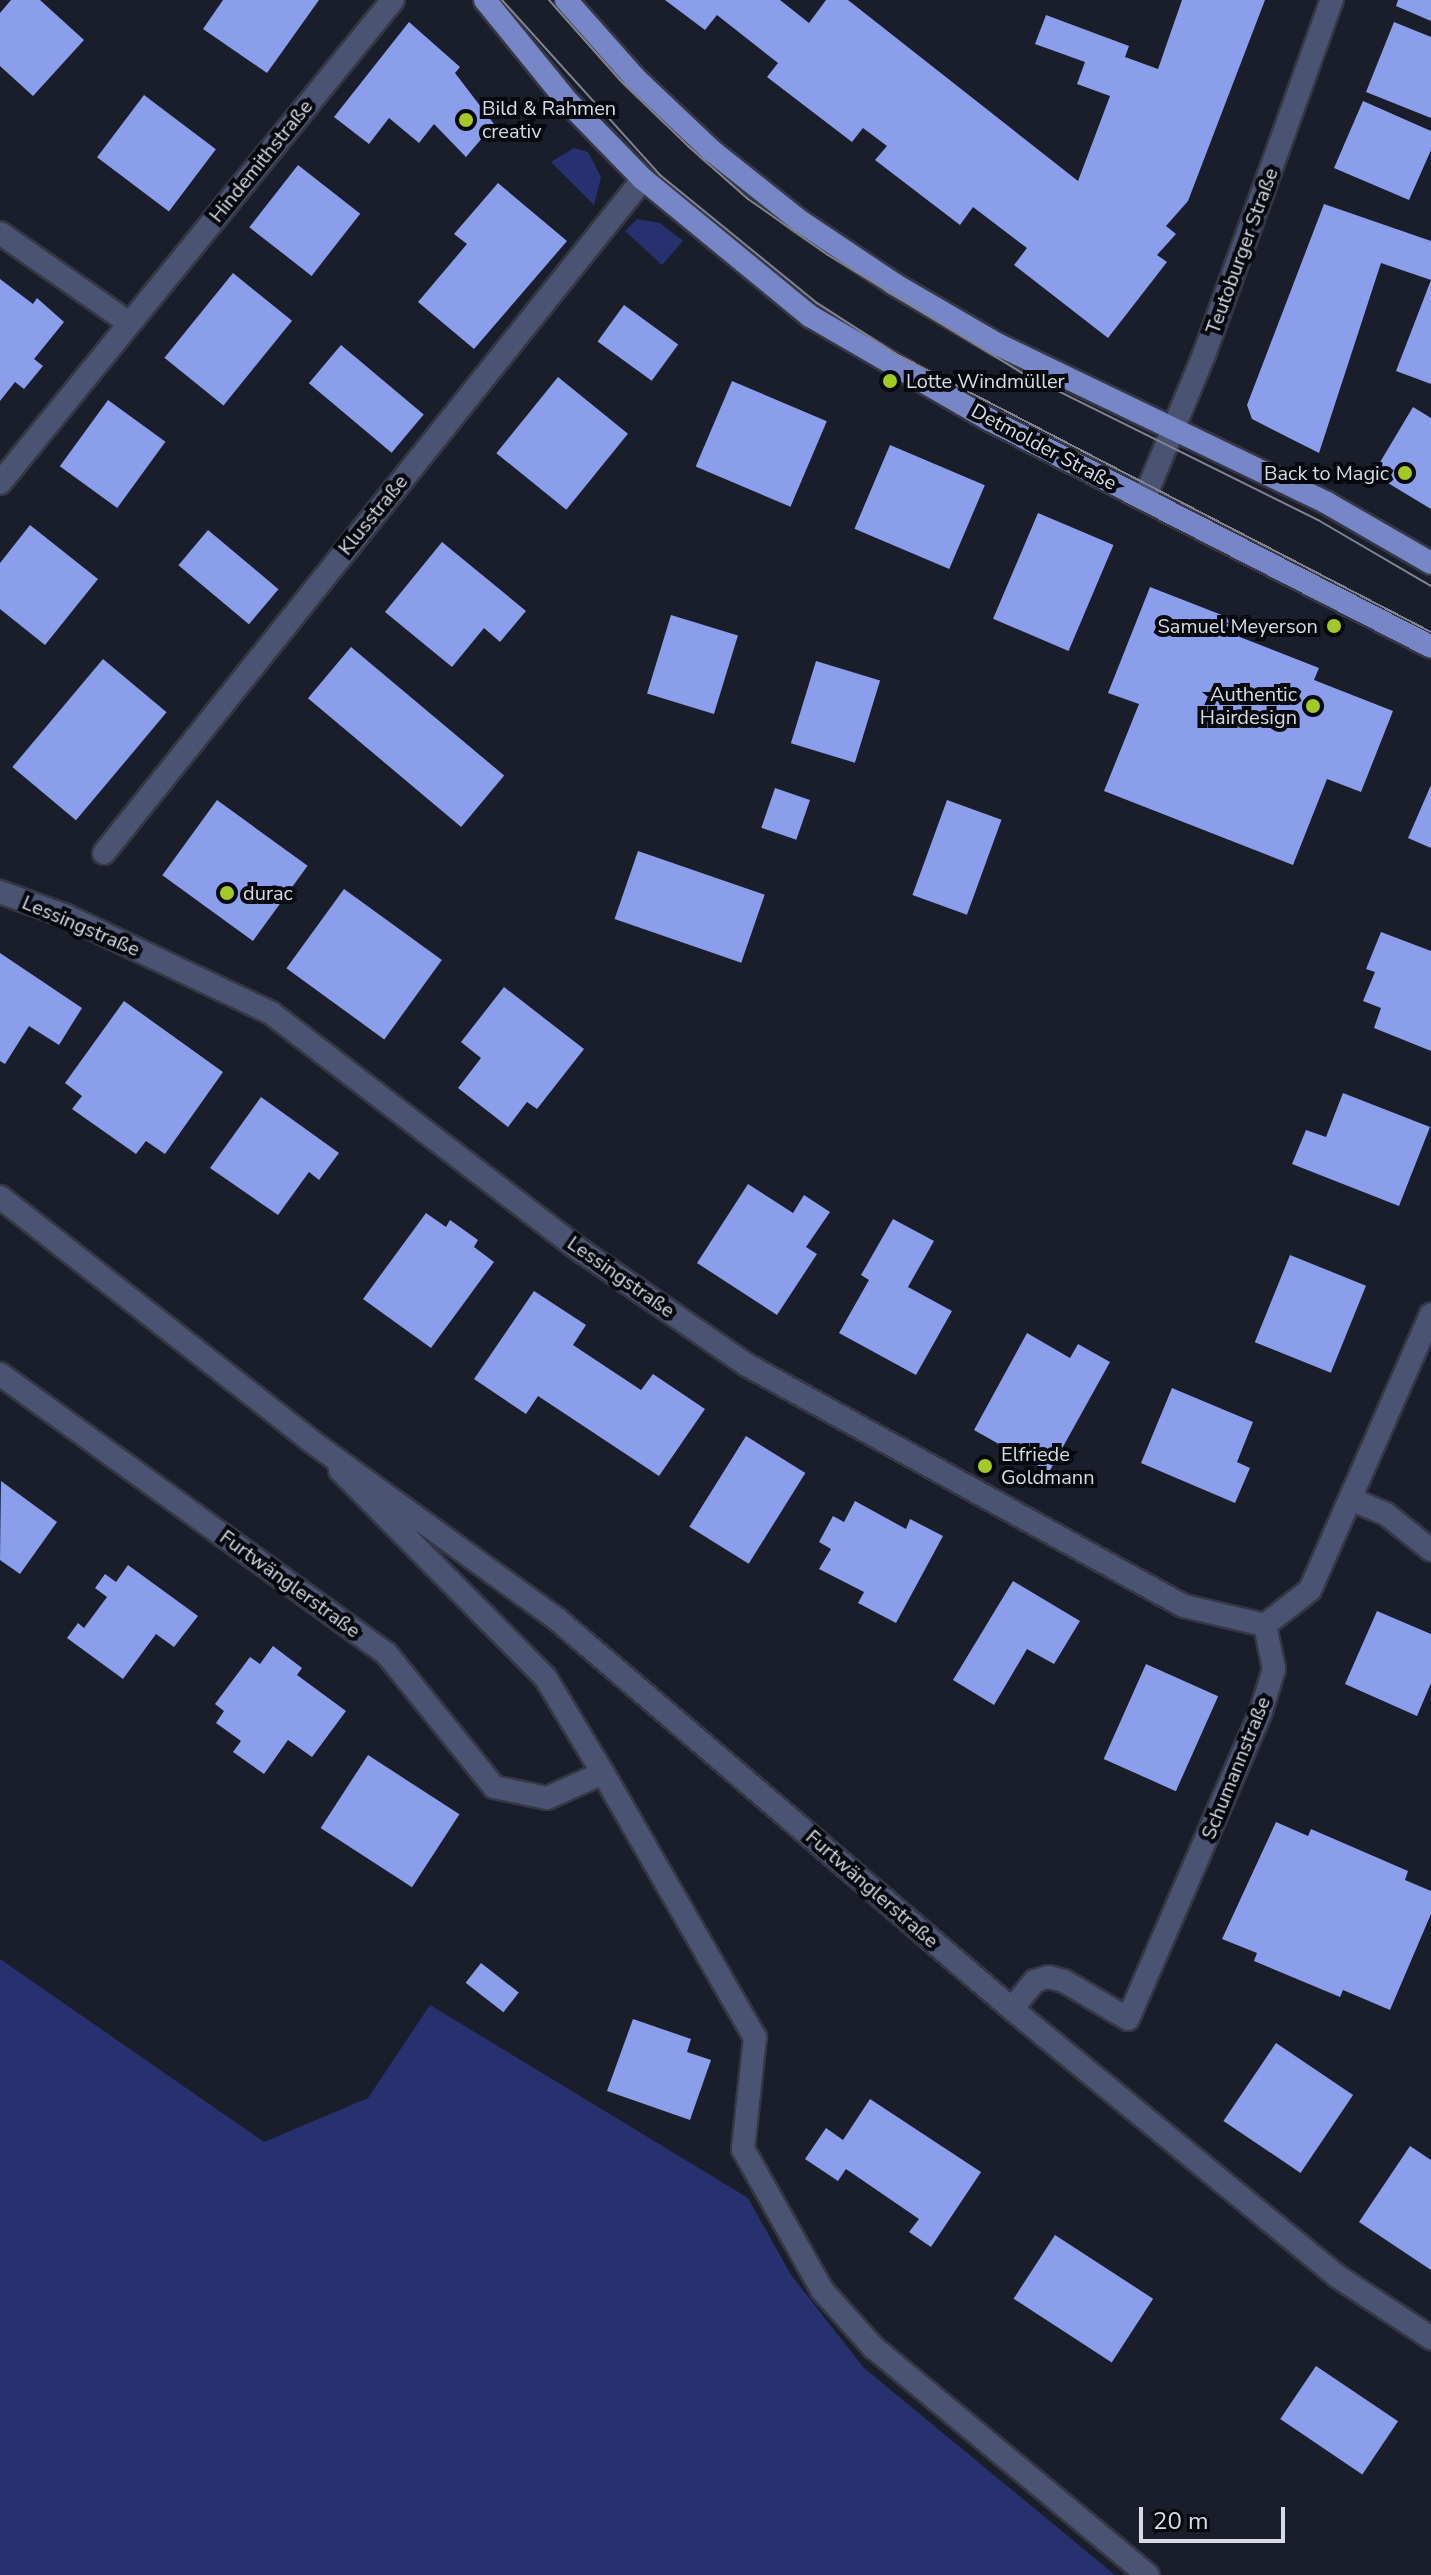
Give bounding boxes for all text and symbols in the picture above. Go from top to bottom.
street label: Hindemithstraße [204,95,318,227]
place label: Bild & Rahmen creativ [482,96,616,143]
marker: Bild & Rahmen creativ [457,111,475,129]
street label: Teutoburger Straße [1201,165,1283,337]
place label: Lotte Windmüller [906,369,1065,393]
marker: Lotte Windmüller [881,372,899,390]
street label: Detmolder Straße [967,399,1121,495]
place label: Back to Magic [1264,461,1389,485]
marker: Back to Magic [1396,464,1414,482]
street label: Klusstraße [333,470,413,560]
place label: Samuel Meyerson [1158,614,1318,638]
marker: Samuel Meyerson [1325,617,1343,635]
place label: Authentic Hairdesign [1200,682,1297,729]
marker: Authentic Hairdesign [1304,697,1322,715]
place label: durac [243,881,293,905]
marker: durac [218,884,236,902]
street label: Lessingstraße [19,890,143,962]
street label: Lessingstraße [563,1231,679,1323]
place label: Elfriede Goldmann [1001,1442,1095,1489]
marker: Elfriede Goldmann [976,1457,994,1475]
street label: Furtwänglerstraße [215,1525,365,1643]
street label: Schumannstraße [1196,1693,1276,1843]
street label: Furtwänglerstraße [801,1825,943,1953]
scale bar [1143,2491,1289,2541]
text: 20 m [1153,2505,1209,2537]

